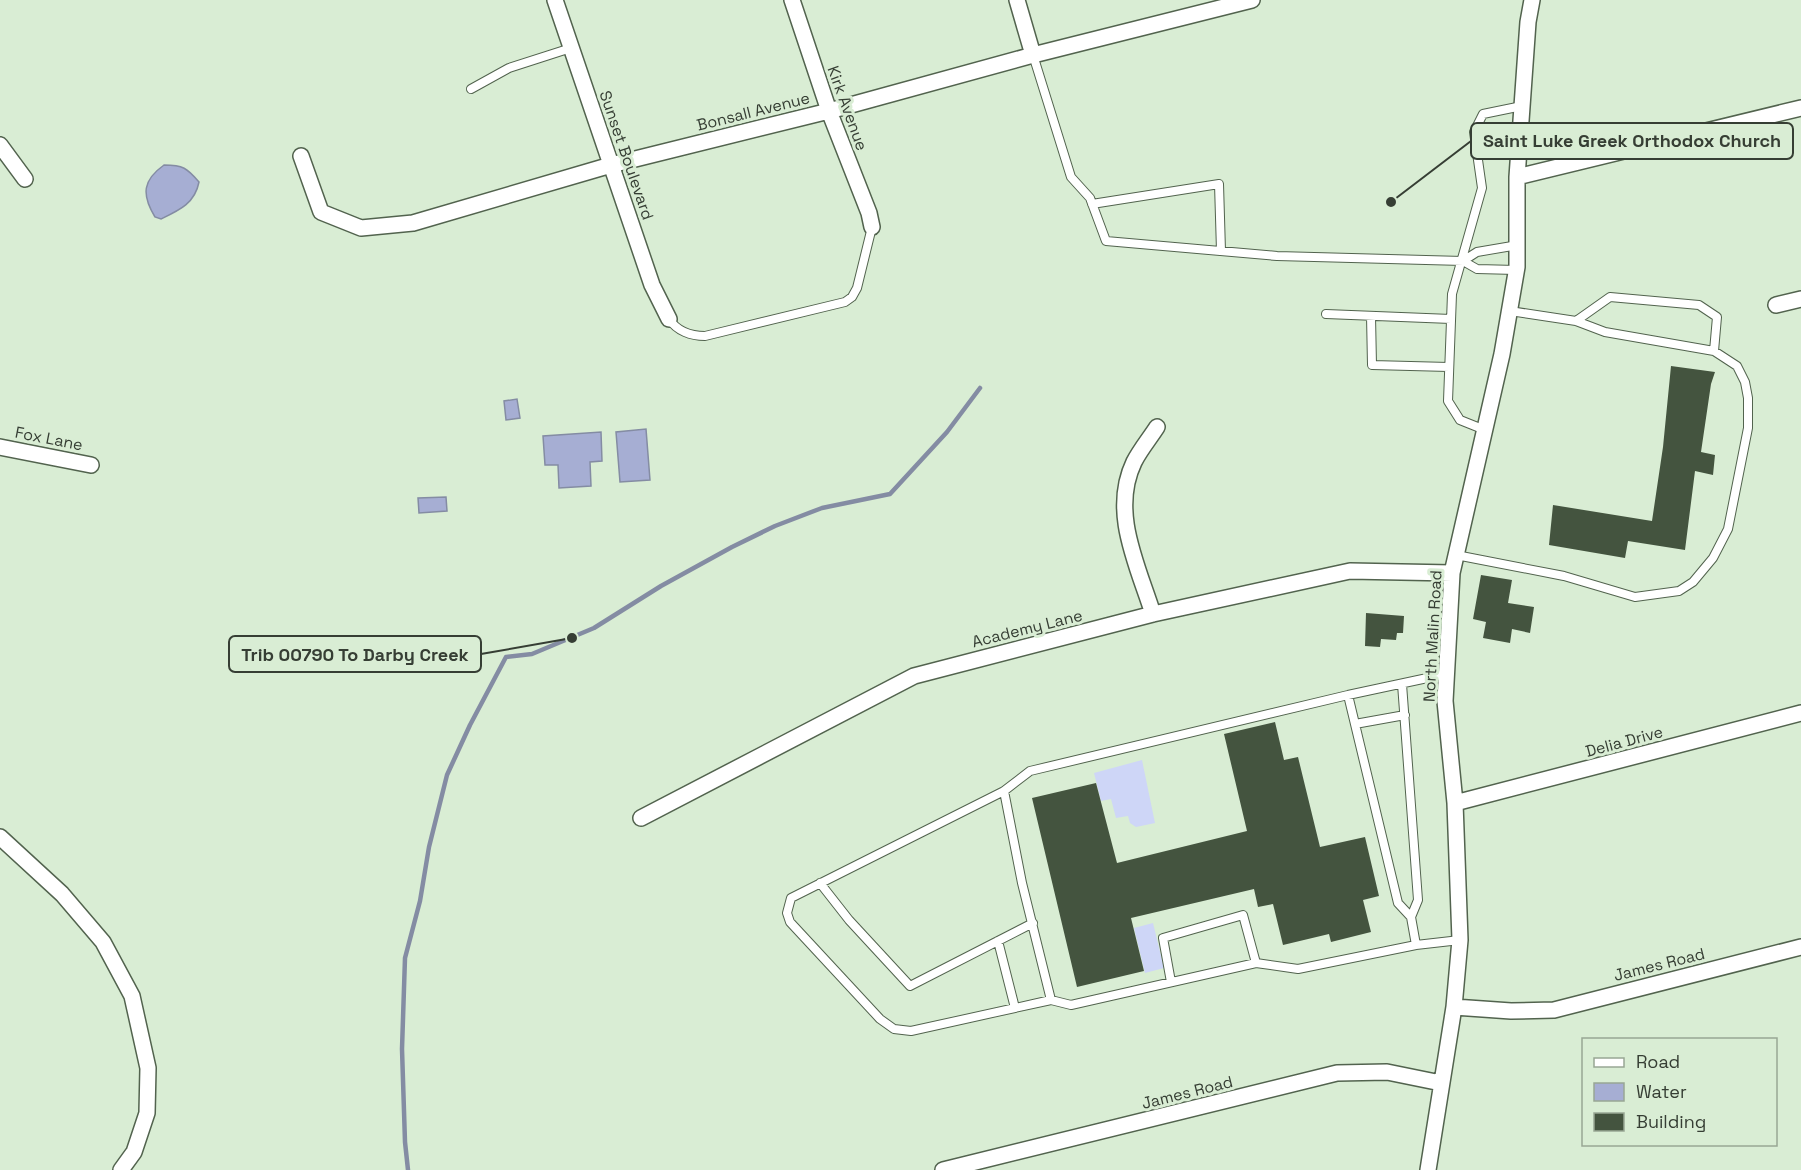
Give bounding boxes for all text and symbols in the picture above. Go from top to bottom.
street label: Kirk Avenue [822,63,873,153]
street label: Bonsall Avenue [694,87,812,136]
street label: Sunset Boulevard [595,88,658,223]
callout: Saint Luke Greek Orthodox Church [1471,123,1793,159]
text: Saint Luke Greek Orthodox Church [1483,129,1781,152]
street label: Fox Lane [13,422,85,455]
street label: North Malin Road [1419,570,1446,702]
street label: Academy Lane [970,605,1085,652]
callout: Trib 00790 To Darby Creek [229,636,481,672]
text: Trib 00790 To Darby Creek [241,643,469,666]
street label: Delia Drive [1583,721,1665,762]
street label: James Road [1611,943,1707,986]
legend [1582,1038,1777,1146]
text: Road [1636,1050,1680,1073]
street label: James Road [1139,1071,1235,1114]
text: Water [1636,1080,1687,1103]
text: Building [1636,1110,1706,1133]

